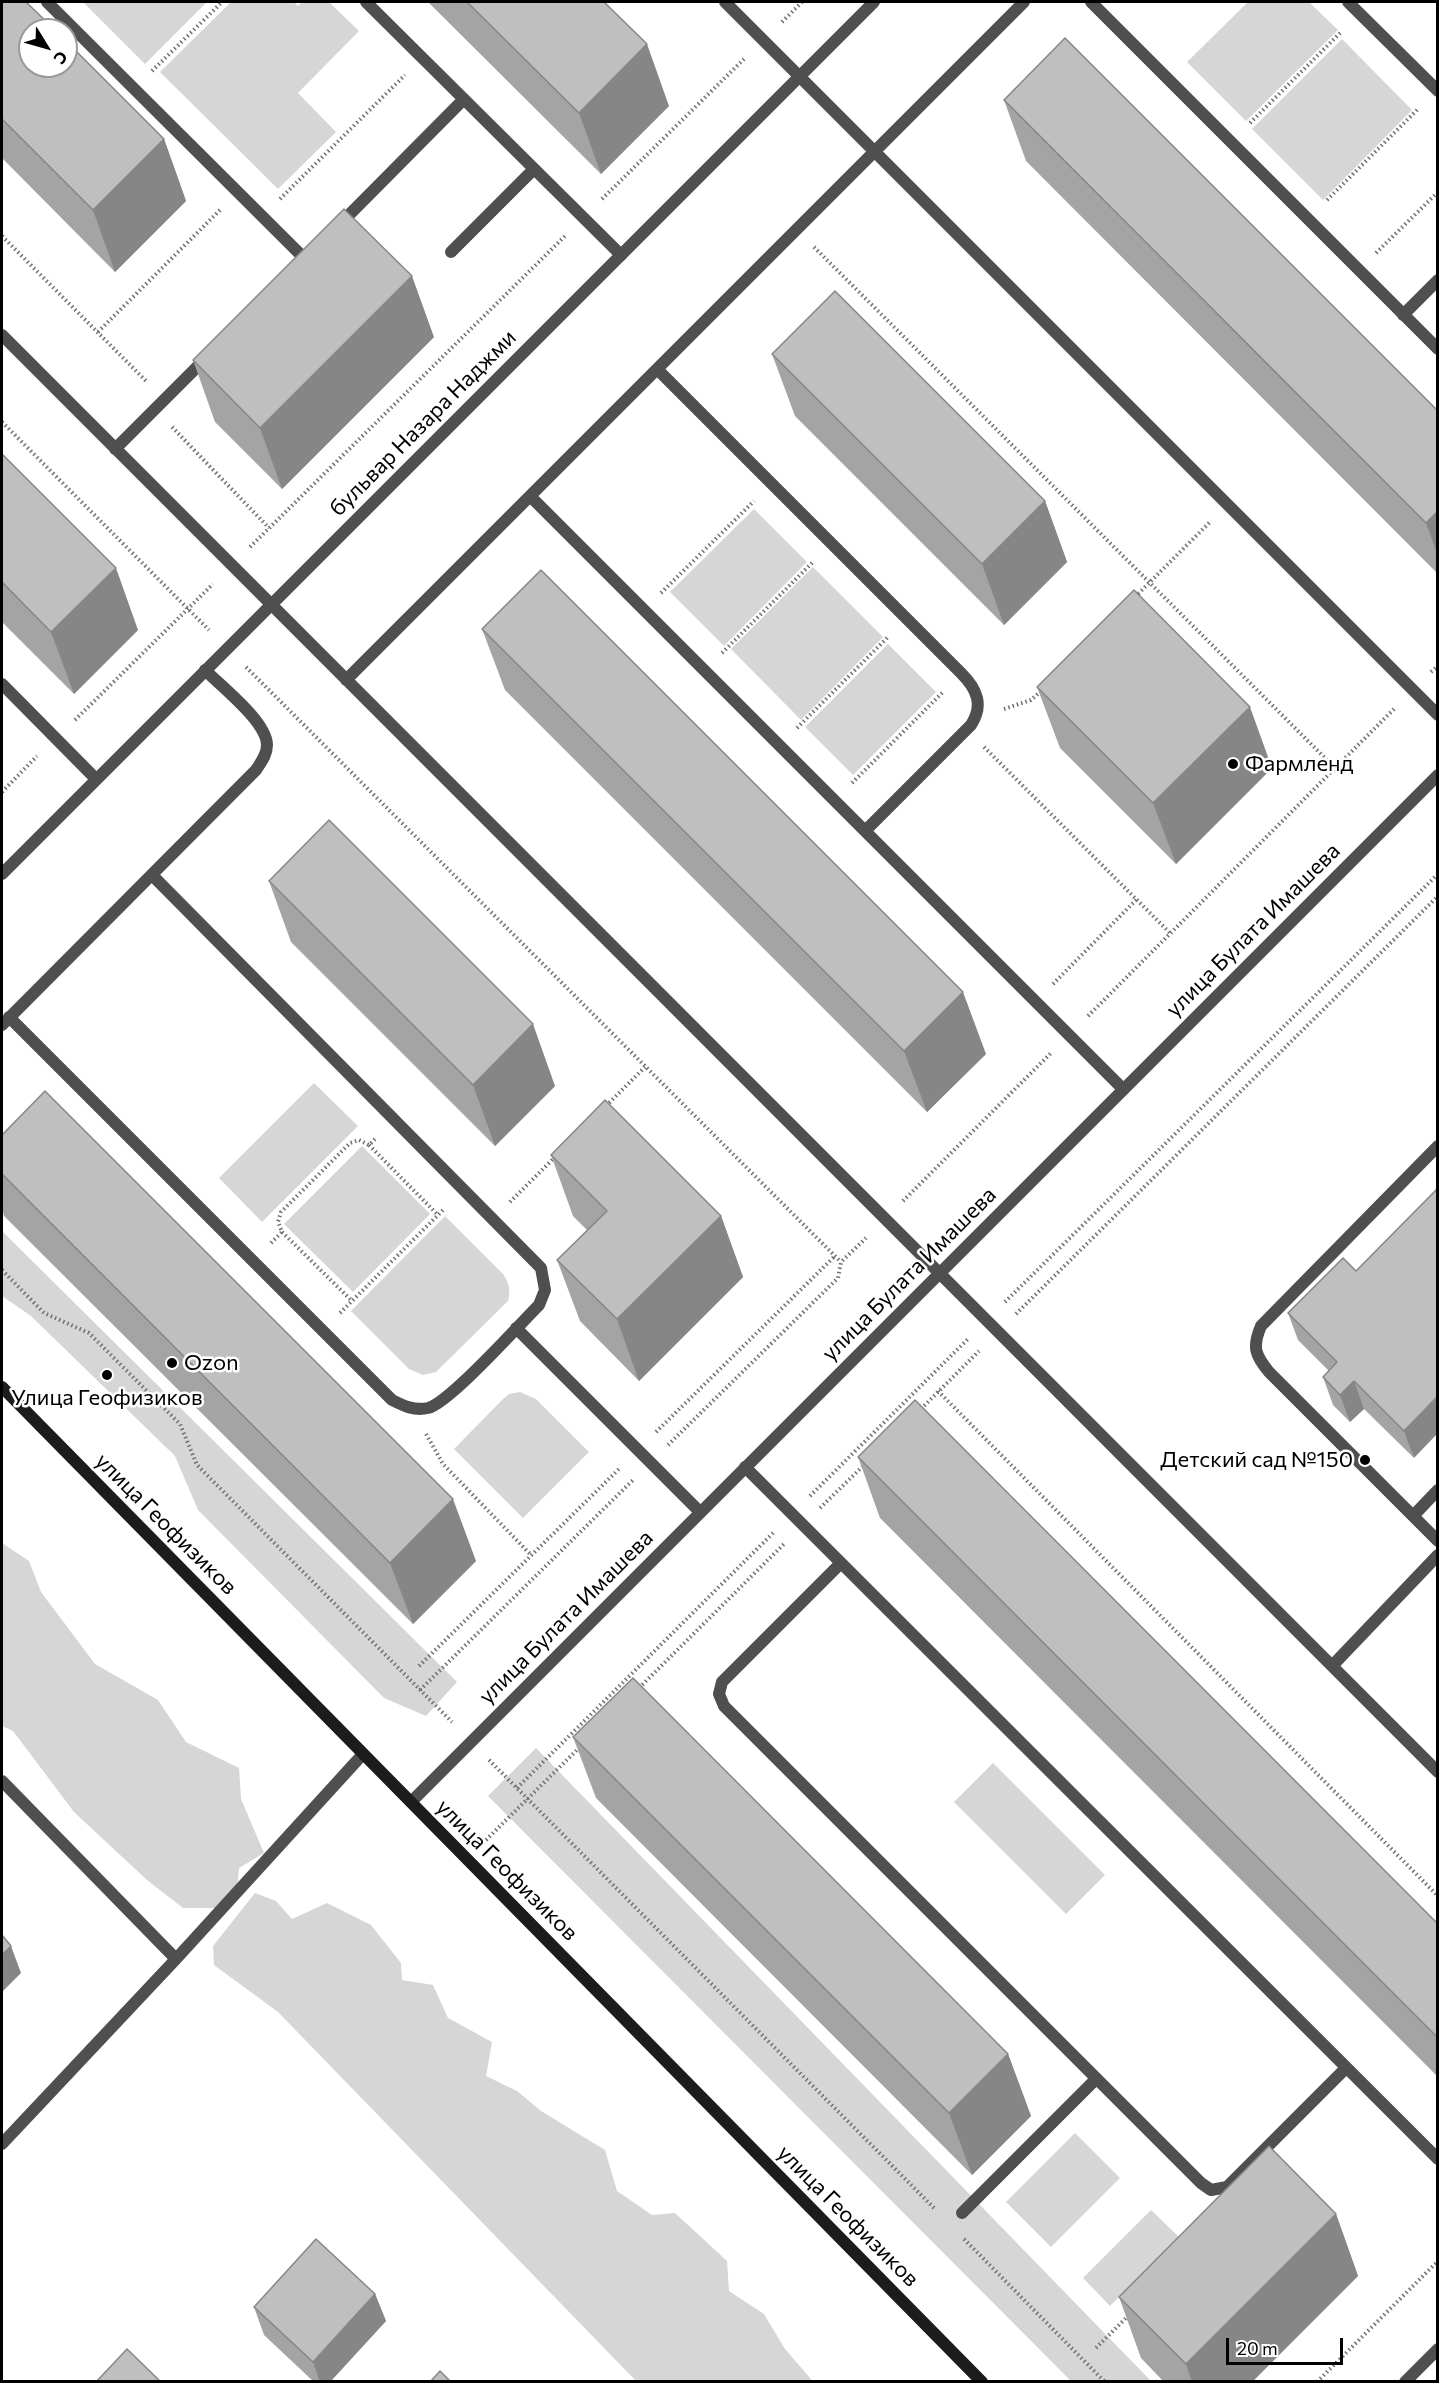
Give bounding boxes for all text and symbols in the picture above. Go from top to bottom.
north arrow [18,18,78,78]
text: С [50,48,72,68]
street label: бульвар Назара Наджми [324,324,522,522]
place label: Фармленд [1245,751,1353,777]
marker: Фармленд [1226,757,1240,771]
street label: улица Булата Имашева [1161,838,1345,1022]
street label: улица Булата Имашева [817,1182,1001,1366]
place label: Ozon [184,1350,239,1376]
marker: Ozon [165,1356,179,1370]
marker: Улица Геофизиков [100,1368,114,1382]
place label: Улица Геофизиков [11,1385,203,1411]
place label: Детский сад №150 [1160,1447,1353,1473]
street label: улица Геофизиков [90,1448,242,1600]
marker: Детский сад №150 [1358,1453,1372,1467]
street label: улица Булата Имашева [474,1525,658,1709]
street label: улица Геофизиков [431,1794,583,1946]
street label: улица Геофизиков [772,2140,924,2292]
scale bar [1229,2326,1346,2364]
text: 20 m [1237,2337,1278,2359]

